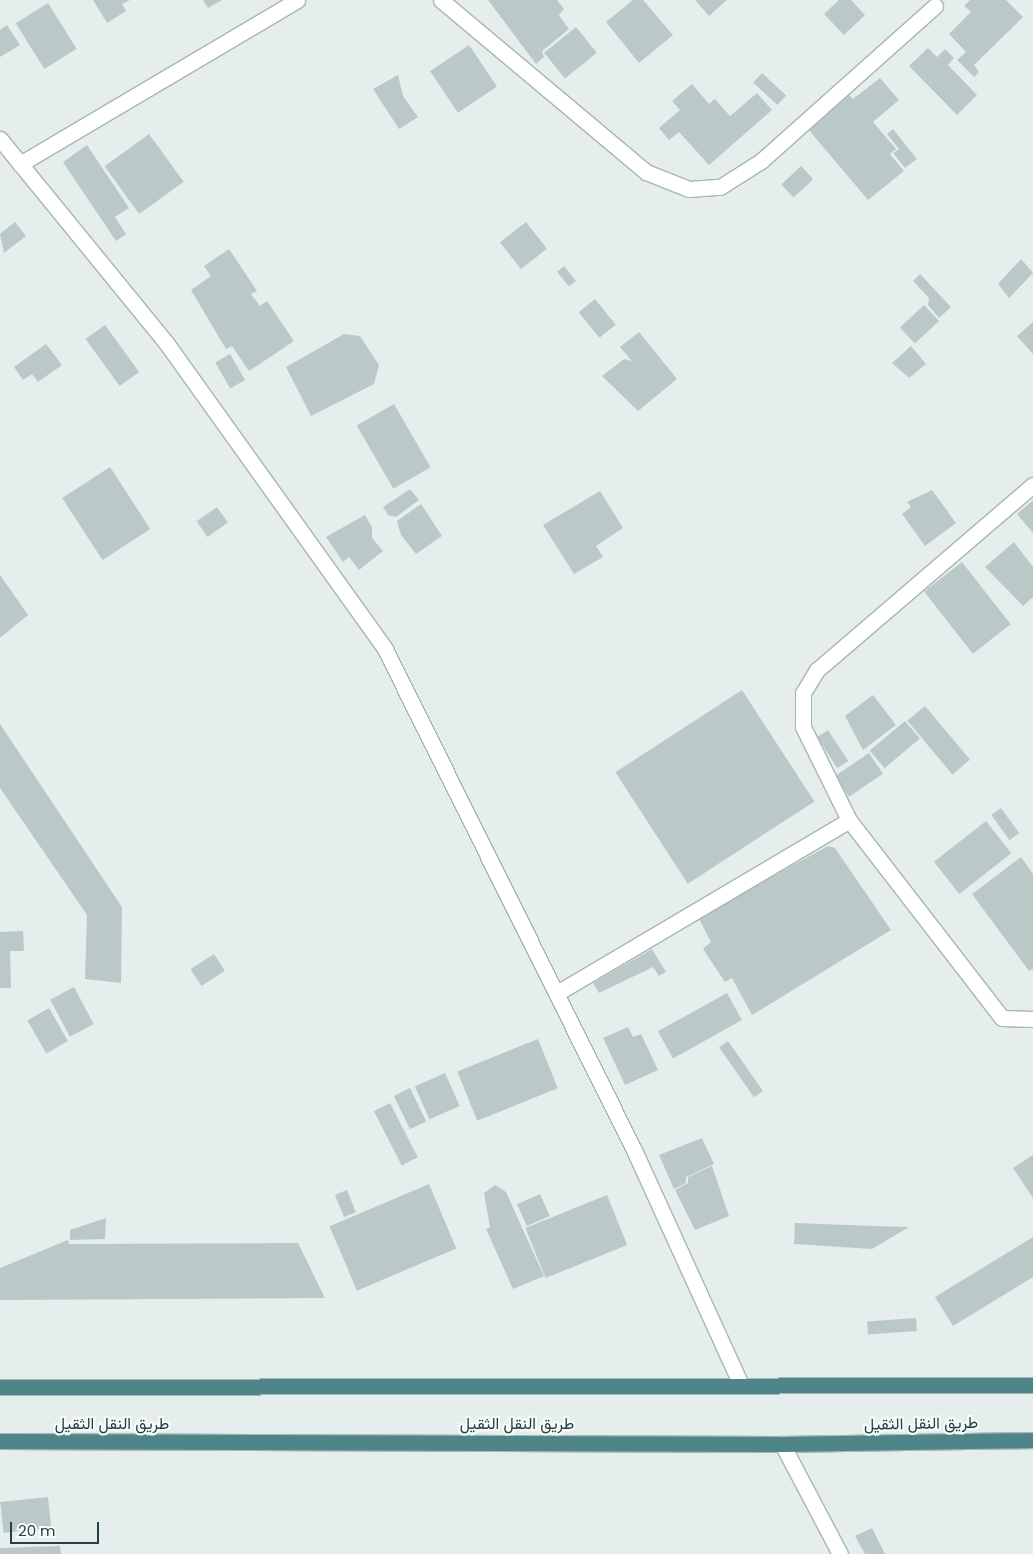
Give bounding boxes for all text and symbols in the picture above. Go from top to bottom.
street label: طريق النقل الثقيل [864,1413,978,1435]
street label: طريق النقل الثقيل [55,1414,169,1434]
street label: طريق النقل الثقيل [460,1414,574,1434]
scale bar [12,1512,101,1544]
text: 20 m [18,1520,56,1541]

